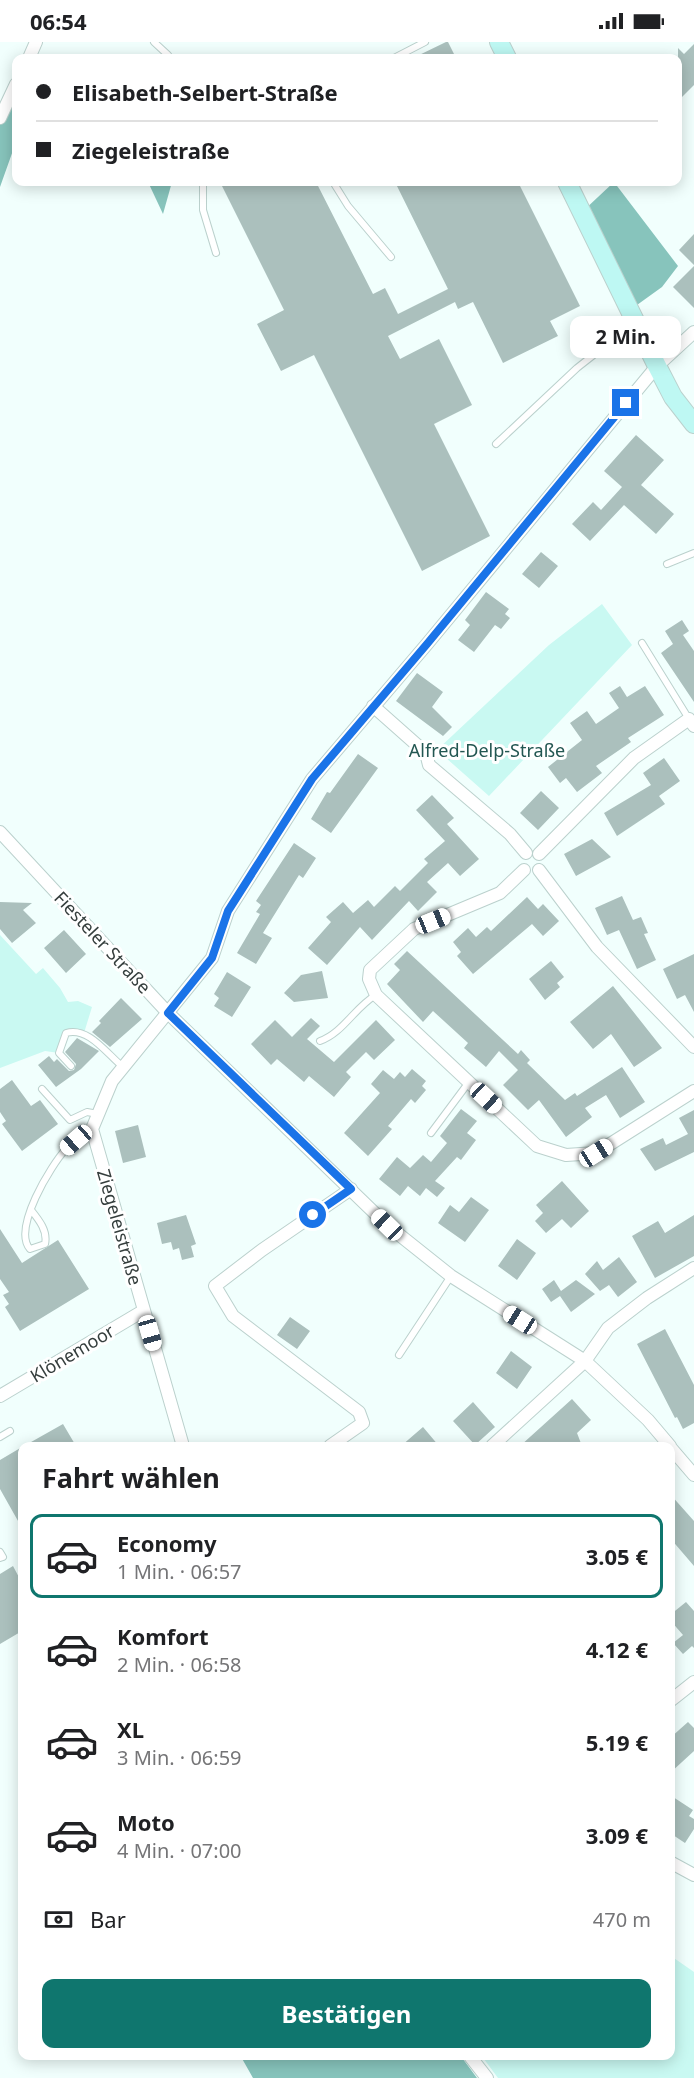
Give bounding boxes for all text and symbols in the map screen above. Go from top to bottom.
text: 06:54 [30,6,87,36]
text: Elisabeth-Selbert-Straße [72,77,338,107]
text: Ziegeleistraße [72,135,230,165]
callout: 2 Min. [570,316,682,358]
text: 2 Min. [595,323,656,350]
route end [612,389,639,416]
park label: Alfred-Delp-Straße [409,738,565,762]
street label: Fiesteler Straße [49,886,157,998]
car [413,906,453,936]
car [467,1079,505,1117]
car [57,1121,95,1159]
car [576,1136,616,1170]
street label: Ziegeleistraße [92,1166,148,1288]
route start [299,1201,326,1228]
car [368,1206,406,1244]
car [500,1303,540,1337]
car [136,1313,164,1353]
street label: Klönemoor [26,1318,119,1387]
text: Fahrt wählen [42,1459,220,1496]
text: Economy [117,1528,216,1558]
icon: car [45,1529,99,1583]
text: 3.05 € [586,1541,648,1571]
text: 1 Min. · 06:57 [117,1558,242,1585]
text: Komfort [117,1621,208,1651]
icon: car [45,1622,99,1676]
text: 4.12 € [586,1634,648,1664]
text: 2 Min. · 06:58 [117,1651,242,1678]
text: XL [117,1714,144,1744]
icon: car [45,1715,99,1769]
text: 5.19 € [586,1727,648,1757]
text: 3 Min. · 06:59 [117,1744,242,1771]
text: Moto [117,1807,175,1837]
icon: car [45,1808,99,1862]
text: 3.09 € [586,1820,648,1850]
text: 4 Min. · 07:00 [117,1837,242,1864]
icon: cash [42,1903,75,1936]
text: Bar [90,1904,126,1934]
text: 470 m [593,1906,651,1933]
button: Bestätigen [42,1979,651,2048]

